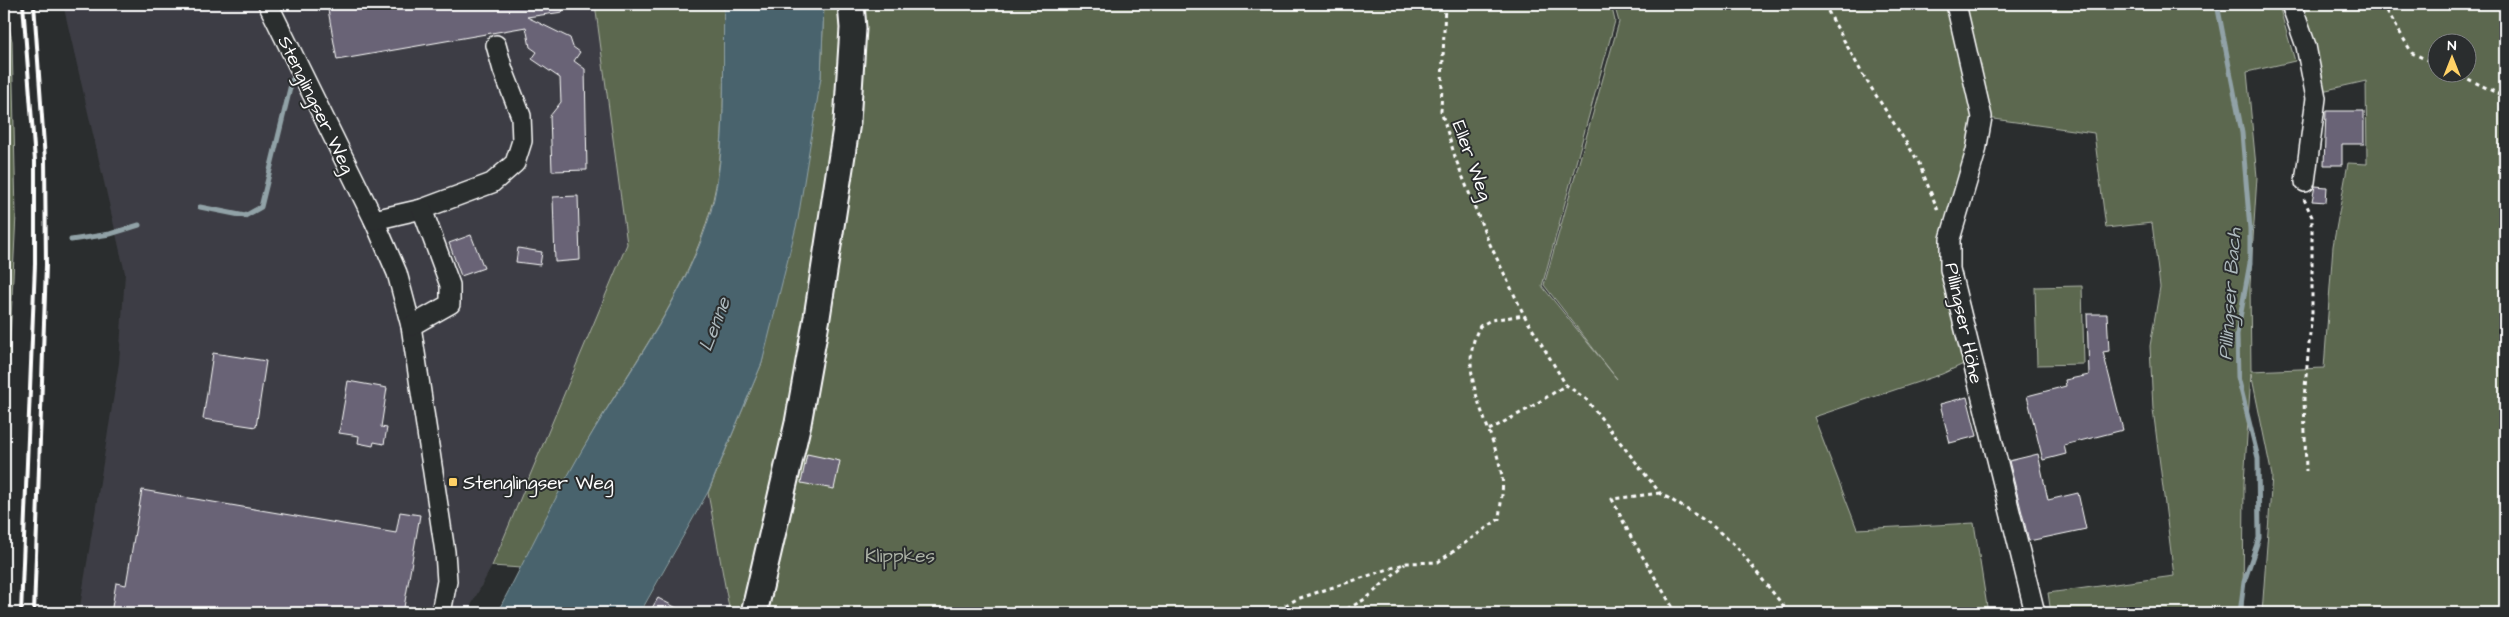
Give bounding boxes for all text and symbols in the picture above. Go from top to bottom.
street label: Stenglingser Weg [270,31,361,179]
north arrow [2426,32,2476,82]
text: N [2448,36,2457,56]
street label: Eller Weg [1444,117,1499,205]
water label: Pillingser Bach [2211,226,2250,361]
street label: Pillingser Höhe [1937,260,1990,386]
water label: Lenne [692,292,738,355]
place label: Stenglingser Weg [463,470,614,498]
marker: Stenglingser Weg [447,476,459,488]
park label: Klippkes [865,543,935,570]

